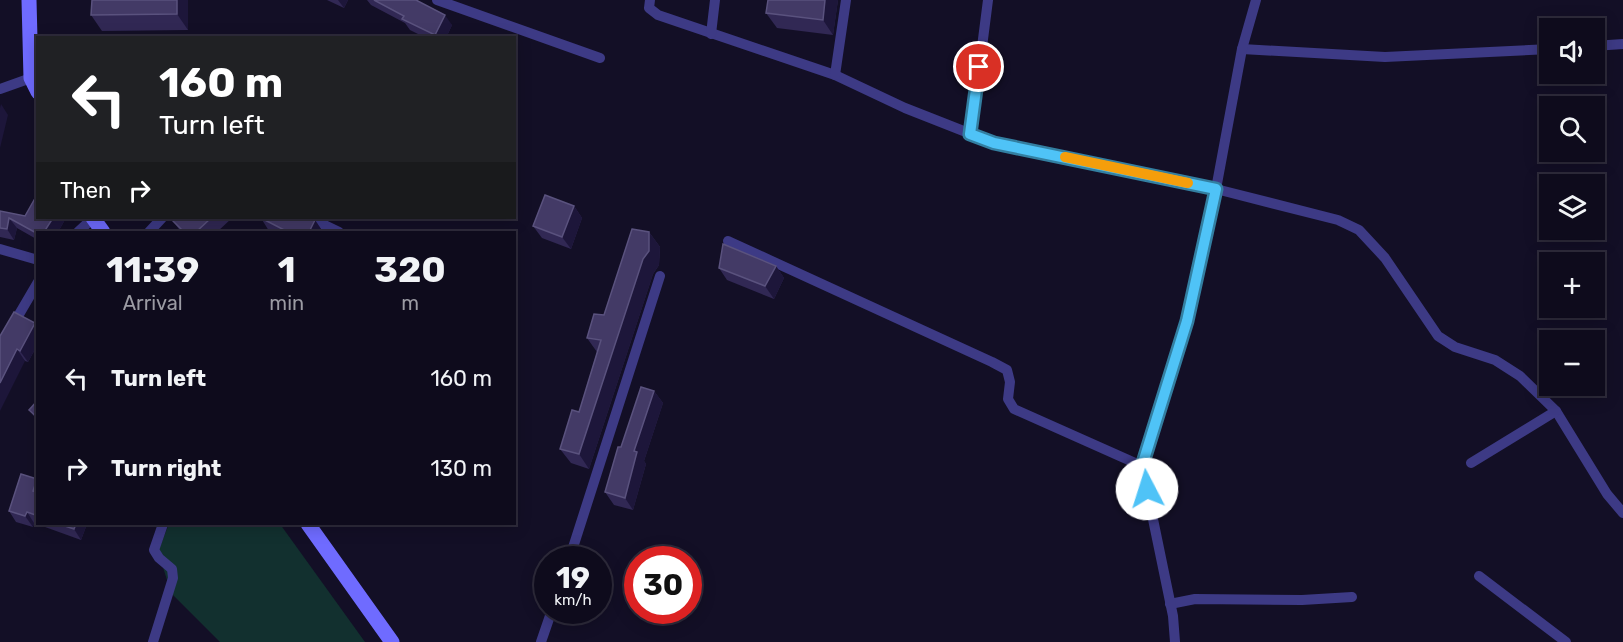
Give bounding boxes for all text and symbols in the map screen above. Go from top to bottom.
map controls [1539,18,1605,396]
button: sound [1539,18,1605,84]
pin [953,41,1004,92]
icon: arrive [962,50,995,83]
text: 160 m [159,58,283,108]
icon: left [60,60,138,138]
button: search [1539,96,1605,162]
text: Turn left [159,109,264,141]
icon: right [123,174,156,207]
button: layers [1539,174,1605,240]
text: Then [60,177,111,204]
text: 11:39 [106,248,199,291]
text: 1 [278,248,296,291]
text: 320 [374,248,446,291]
button: + [1539,252,1605,318]
text: Arrival [123,291,183,315]
text: min [269,291,304,315]
text: m [401,291,419,315]
button: − [1539,330,1605,396]
icon: left [60,362,93,395]
text: Turn left [111,365,206,392]
text: 160 m [430,365,492,392]
icon: right [60,452,93,485]
text: Turn right [111,455,221,482]
text: 130 m [430,455,492,482]
position arrow [1115,457,1179,521]
speed limit sign: 30 [624,546,702,624]
text: 19 [556,560,590,596]
text: km/h [554,591,592,609]

